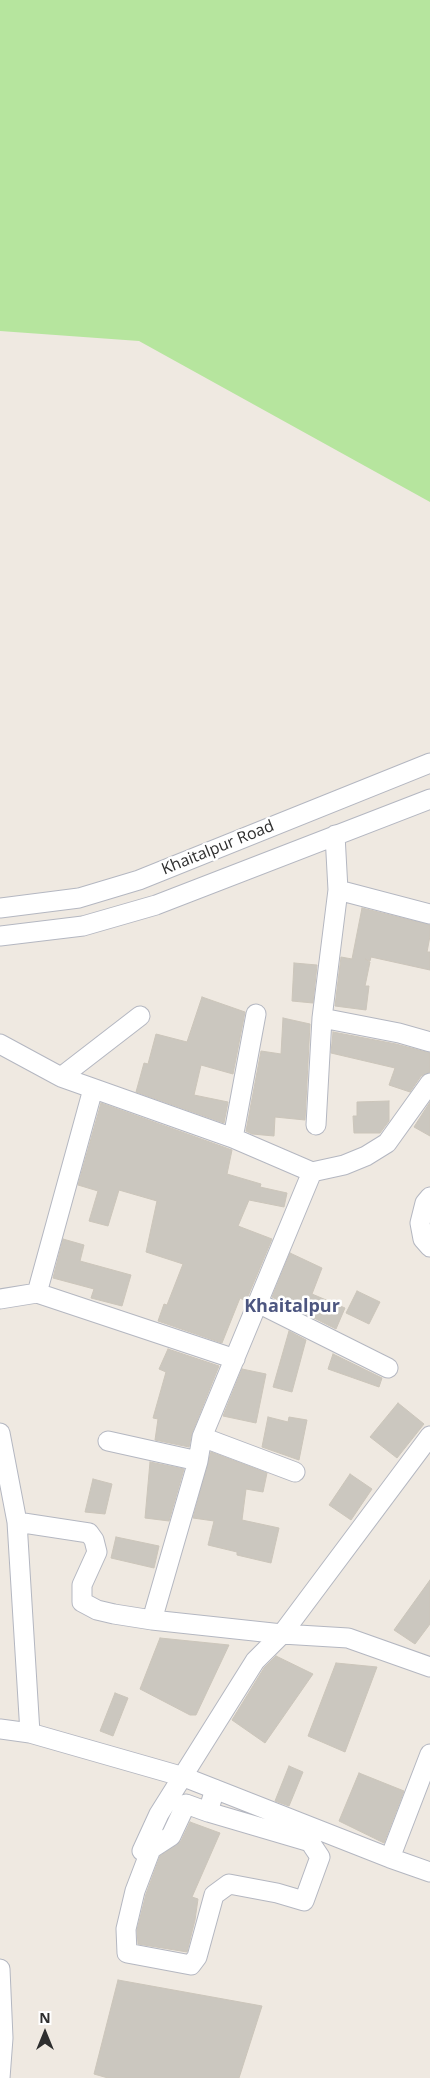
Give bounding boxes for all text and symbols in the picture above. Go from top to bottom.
street label: Khaitalpur Road [159,817,277,879]
district label: Khaitalpur [244,1296,340,1318]
north arrow [20,2008,70,2058]
text: N [39,2008,51,2027]

